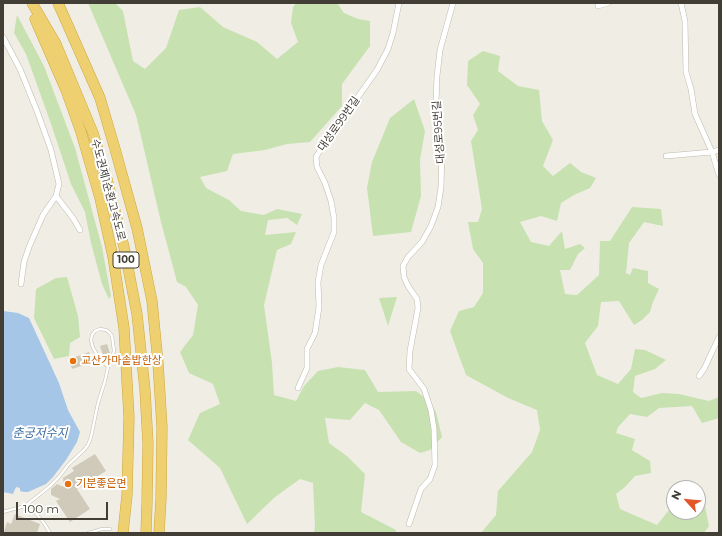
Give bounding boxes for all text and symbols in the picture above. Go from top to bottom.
street label: 대성로99번길 [315,94,363,154]
street label: 대성로95번길 [430,100,448,164]
street label: 수도권제1순환고속도로 [88,137,128,243]
road number: 100 [113,252,139,268]
place label: 교산가마솥밥한상 [81,354,162,368]
marker: 교산가마솥밥한상 [68,356,78,366]
water label: 춘궁저수지 [12,426,68,440]
place label: 기분좋은면 [76,477,127,491]
marker: 기분좋은면 [63,479,73,489]
north arrow [666,480,706,520]
text: N [668,488,684,502]
scale bar [18,494,110,520]
text: 100 m [23,501,59,516]

